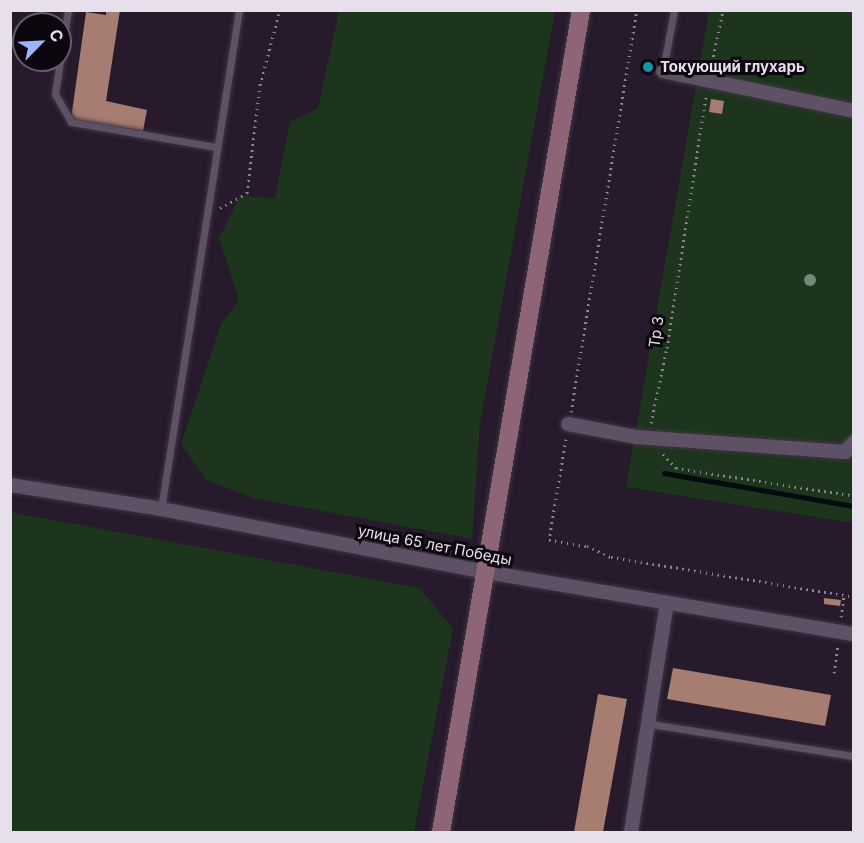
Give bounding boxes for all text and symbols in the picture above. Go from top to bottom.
north arrow [12,12,72,72]
text: С [45,26,68,45]
place label: Токующий глухарь [660,58,805,76]
marker: Токующий глухарь [641,60,655,74]
street label: Тр З [645,315,667,349]
street label: улица 65 лет Победы [357,521,513,569]

